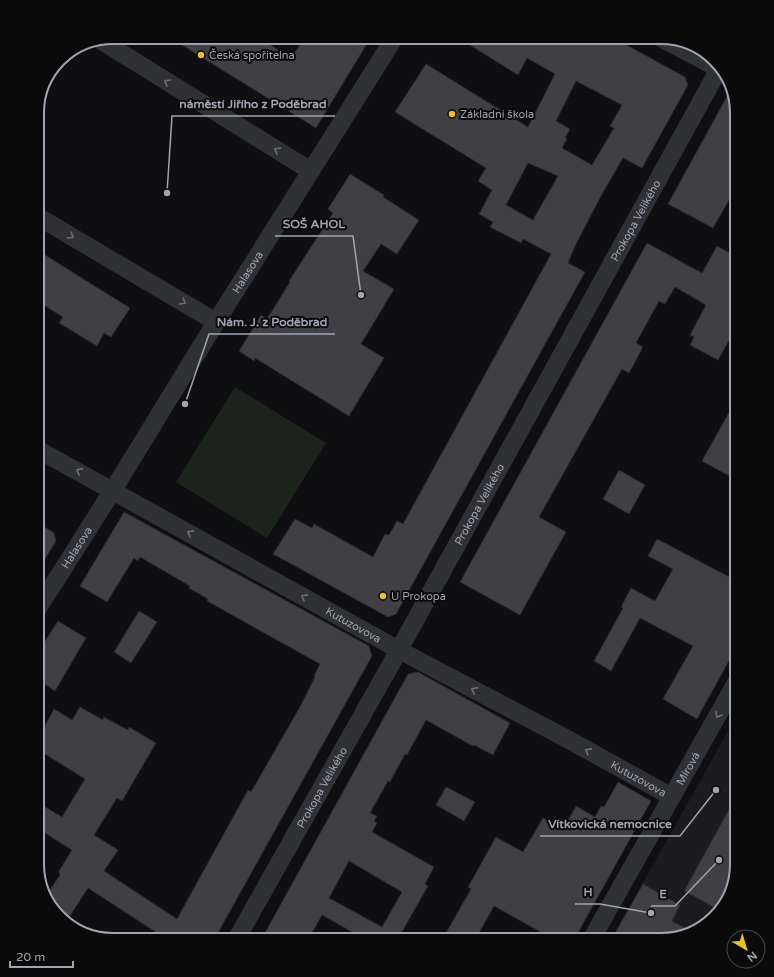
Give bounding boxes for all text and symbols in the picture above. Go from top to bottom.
place label: Česká spořitelna [209,48,295,62]
marker: Česká spořitelna [196,50,206,60]
one-way arrow [164,79,171,86]
callout: náměstí Jiřího z Poděbrad [172,92,335,116]
text: náměstí Jiřího z Poděbrad [179,97,327,111]
place label: Základní škola [460,108,534,121]
marker: Základní škola [447,109,457,119]
one-way arrow [274,148,281,155]
street label: Prokopa Velikého [608,177,663,263]
callout: SOŠ AHOL [275,212,353,236]
text: SOŠ AHOL [283,217,345,231]
one-way arrow [67,231,74,238]
street label: Halasova [229,249,265,296]
one-way arrow [179,297,186,304]
callout: Nám. J. z Poděbrad [209,310,335,334]
text: Nám. J. z Poděbrad [217,315,327,329]
street label: Prokopa Velikého [452,461,507,547]
one-way arrow [76,469,83,476]
street label: Halasova [58,524,95,571]
one-way arrow [187,531,194,538]
place label: U Prokopa [391,590,446,603]
marker: U Prokopa [378,591,388,601]
one-way arrow [300,594,308,601]
street label: Kutuzovova [323,604,383,645]
one-way arrow [471,687,478,694]
one-way arrow [715,711,722,718]
street label: Prokopa Velikého [294,744,350,830]
one-way arrow [585,748,593,756]
street label: Mírová [673,750,702,787]
street label: Kutuzovova [609,758,669,799]
callout: Vítkovická nemocnice [540,812,680,836]
text: Vítkovická nemocnice [548,817,672,831]
callout: H [575,880,600,904]
callout: E [651,882,675,906]
text: H [583,885,593,899]
text: E [659,887,667,901]
north arrow [726,929,766,969]
scale bar [10,943,73,969]
text: N [744,949,759,964]
text: 20 m [16,950,45,964]

